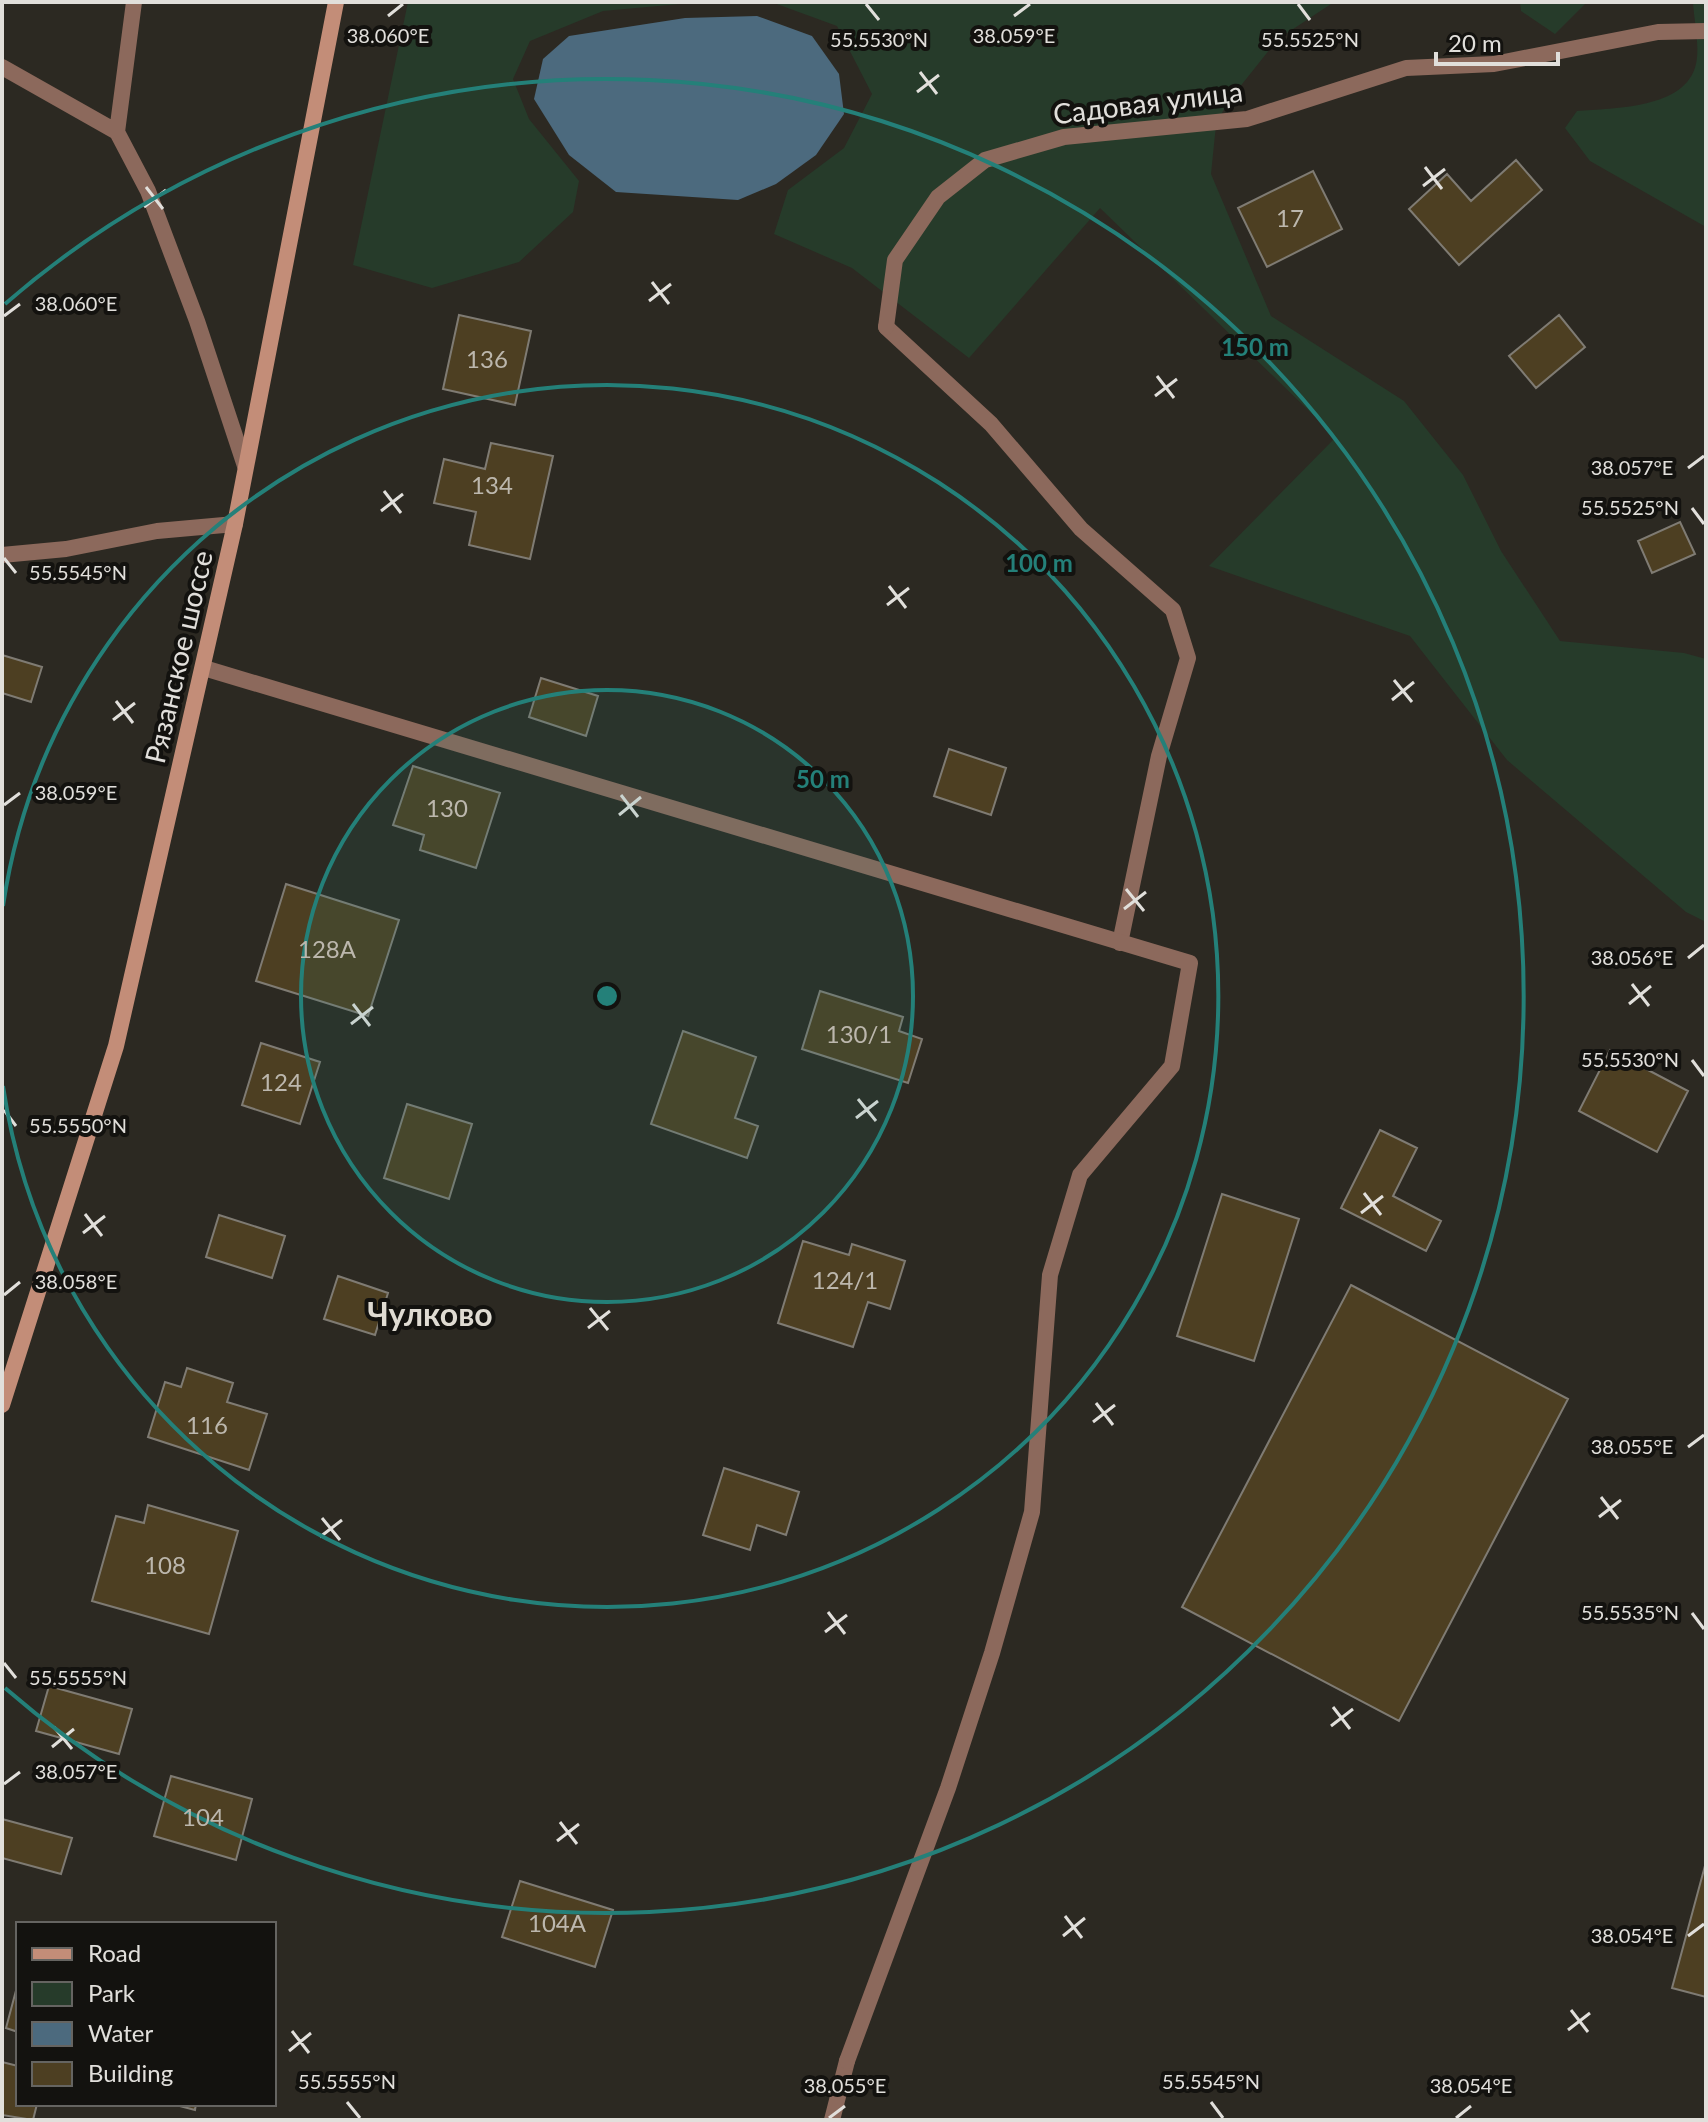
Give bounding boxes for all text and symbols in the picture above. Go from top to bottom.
scale bar [1436,16,1558,66]
text: 38.060°E [347,23,429,47]
text: 38.059°E [973,23,1055,47]
text: 55.5530°N [830,27,928,51]
text: 55.5525°N [1261,27,1359,51]
text: 20 m [1448,28,1502,57]
street label: Садовая улица [1051,74,1245,131]
house number: 17 [1276,203,1304,232]
text: 38.060°E [35,291,117,315]
text: 150 m [1221,332,1289,361]
house number: 136 [466,344,508,373]
text: 38.057°E [1591,455,1673,479]
house number: 134 [471,470,513,499]
text: 55.5525°N [1581,495,1679,519]
street label: Рязанское шоссе [137,547,219,766]
text: 100 m [1005,548,1073,577]
text: 55.5545°N [29,560,127,584]
text: 50 m [796,764,850,793]
text: 38.059°E [35,780,117,804]
house number: 130 [426,793,468,822]
house number: 128А [298,934,357,963]
text: 38.056°E [1591,945,1673,969]
centre of rings [593,982,621,1010]
house number: 130/1 [826,1019,892,1048]
text: 55.5530°N [1581,1047,1679,1071]
house number: 124 [260,1067,302,1096]
text: 55.5550°N [29,1113,127,1137]
house number: 124/1 [812,1265,878,1294]
text: 38.058°E [35,1269,117,1293]
district label: Чулково [367,1294,493,1333]
house number: 116 [186,1410,228,1439]
text: 38.055°E [1591,1434,1673,1458]
house number: 108 [144,1550,186,1579]
text: 55.5535°N [1581,1600,1679,1624]
text: 55.5555°N [29,1665,127,1689]
text: 38.057°E [35,1759,117,1783]
house number: 104 [182,1802,224,1831]
house number: 104А [528,1908,587,1937]
legend [16,1922,276,2106]
text: 38.054°E [1591,1923,1673,1947]
text: Road [88,1938,141,1967]
text: Park [88,1978,136,2007]
text: Water [88,2018,153,2047]
text: Building [88,2058,173,2087]
text: 55.5555°N [298,2069,396,2093]
text: 55.5545°N [1162,2069,1260,2093]
text: 38.055°E [804,2073,886,2097]
text: 38.054°E [1430,2073,1512,2097]

